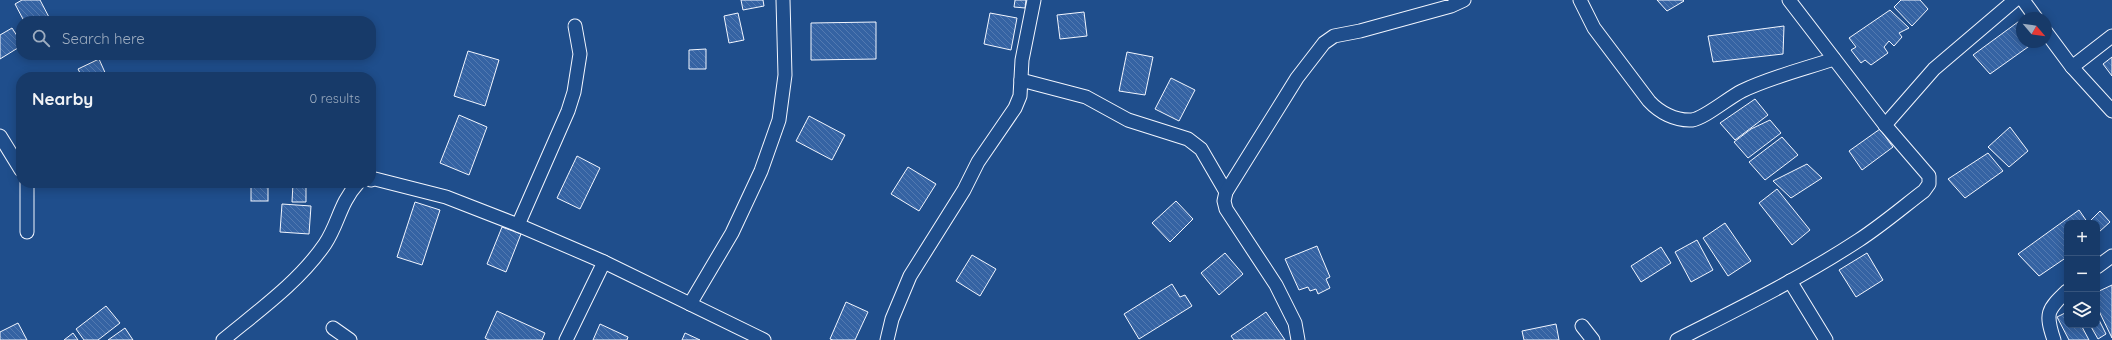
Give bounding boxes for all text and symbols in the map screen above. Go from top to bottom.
north arrow [2016,12,2052,48]
search box [16,16,376,60]
icon: search [30,27,52,49]
text: Search here [62,29,145,48]
text: Nearby [32,88,93,109]
text: 0 results [309,90,360,106]
map controls [2064,220,2100,328]
button: + [2064,220,2100,256]
button: − [2064,256,2100,292]
button: layers [2064,292,2100,328]

